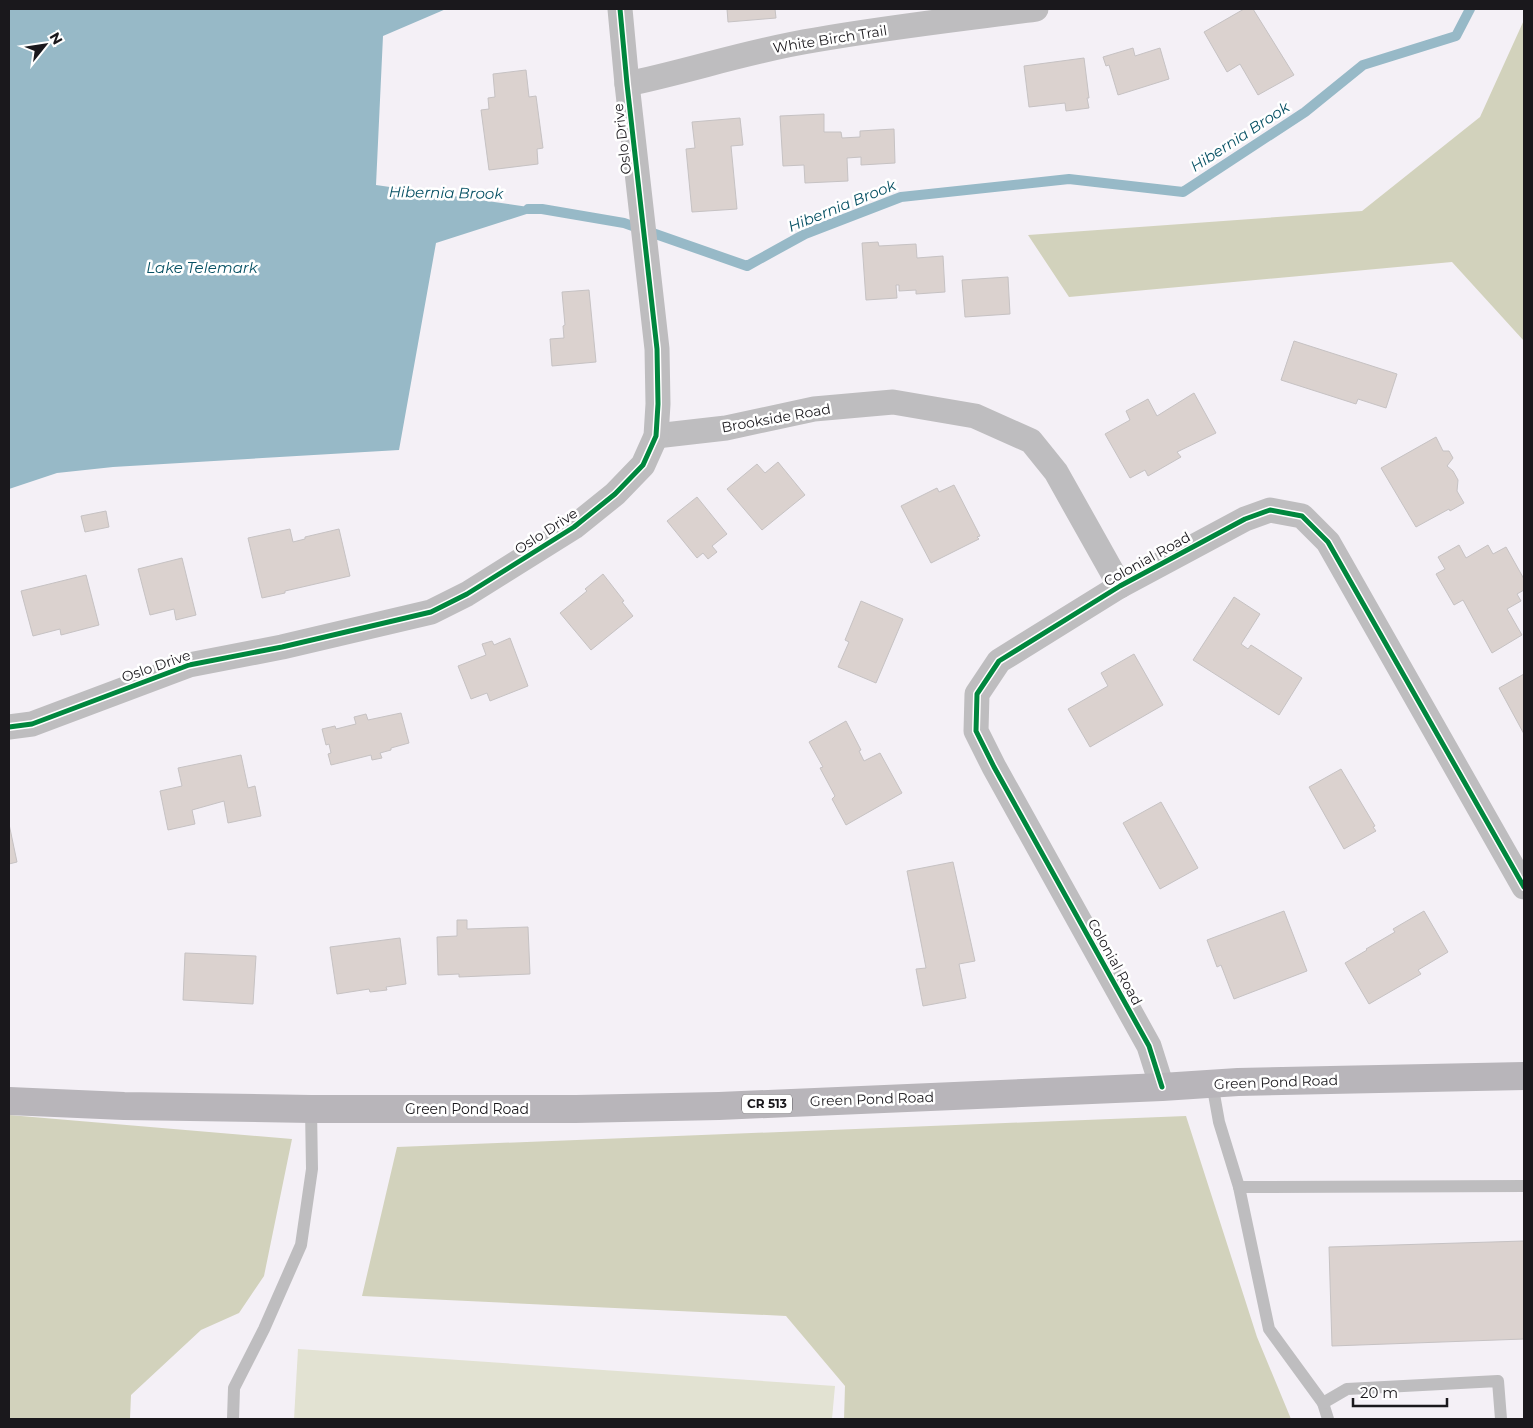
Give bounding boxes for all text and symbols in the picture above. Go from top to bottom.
north arrow [20,20,70,70]
street label: White Birch Trail [772,21,888,57]
text: N [46,29,67,48]
water label: Hibernia Brook [1187,97,1294,176]
street label: Oslo Drive [609,102,635,176]
water label: Hibernia Brook [785,175,899,236]
water label: Hibernia Brook [389,182,504,203]
water label: Lake Telemark [146,258,259,277]
street label: Brookside Road [720,400,832,436]
street label: Oslo Drive [511,504,581,558]
street label: Colonial Road [1100,528,1194,590]
street label: Oslo Drive [119,646,193,686]
street label: Colonial Road [1084,915,1146,1009]
street label: Green Pond Road [1214,1071,1338,1093]
street label: Green Pond Road [810,1088,934,1110]
road number: CR 513 [742,1094,792,1114]
street label: Green Pond Road [405,1100,529,1118]
scale bar [1353,1376,1447,1408]
text: 20 m [1360,1383,1398,1402]

